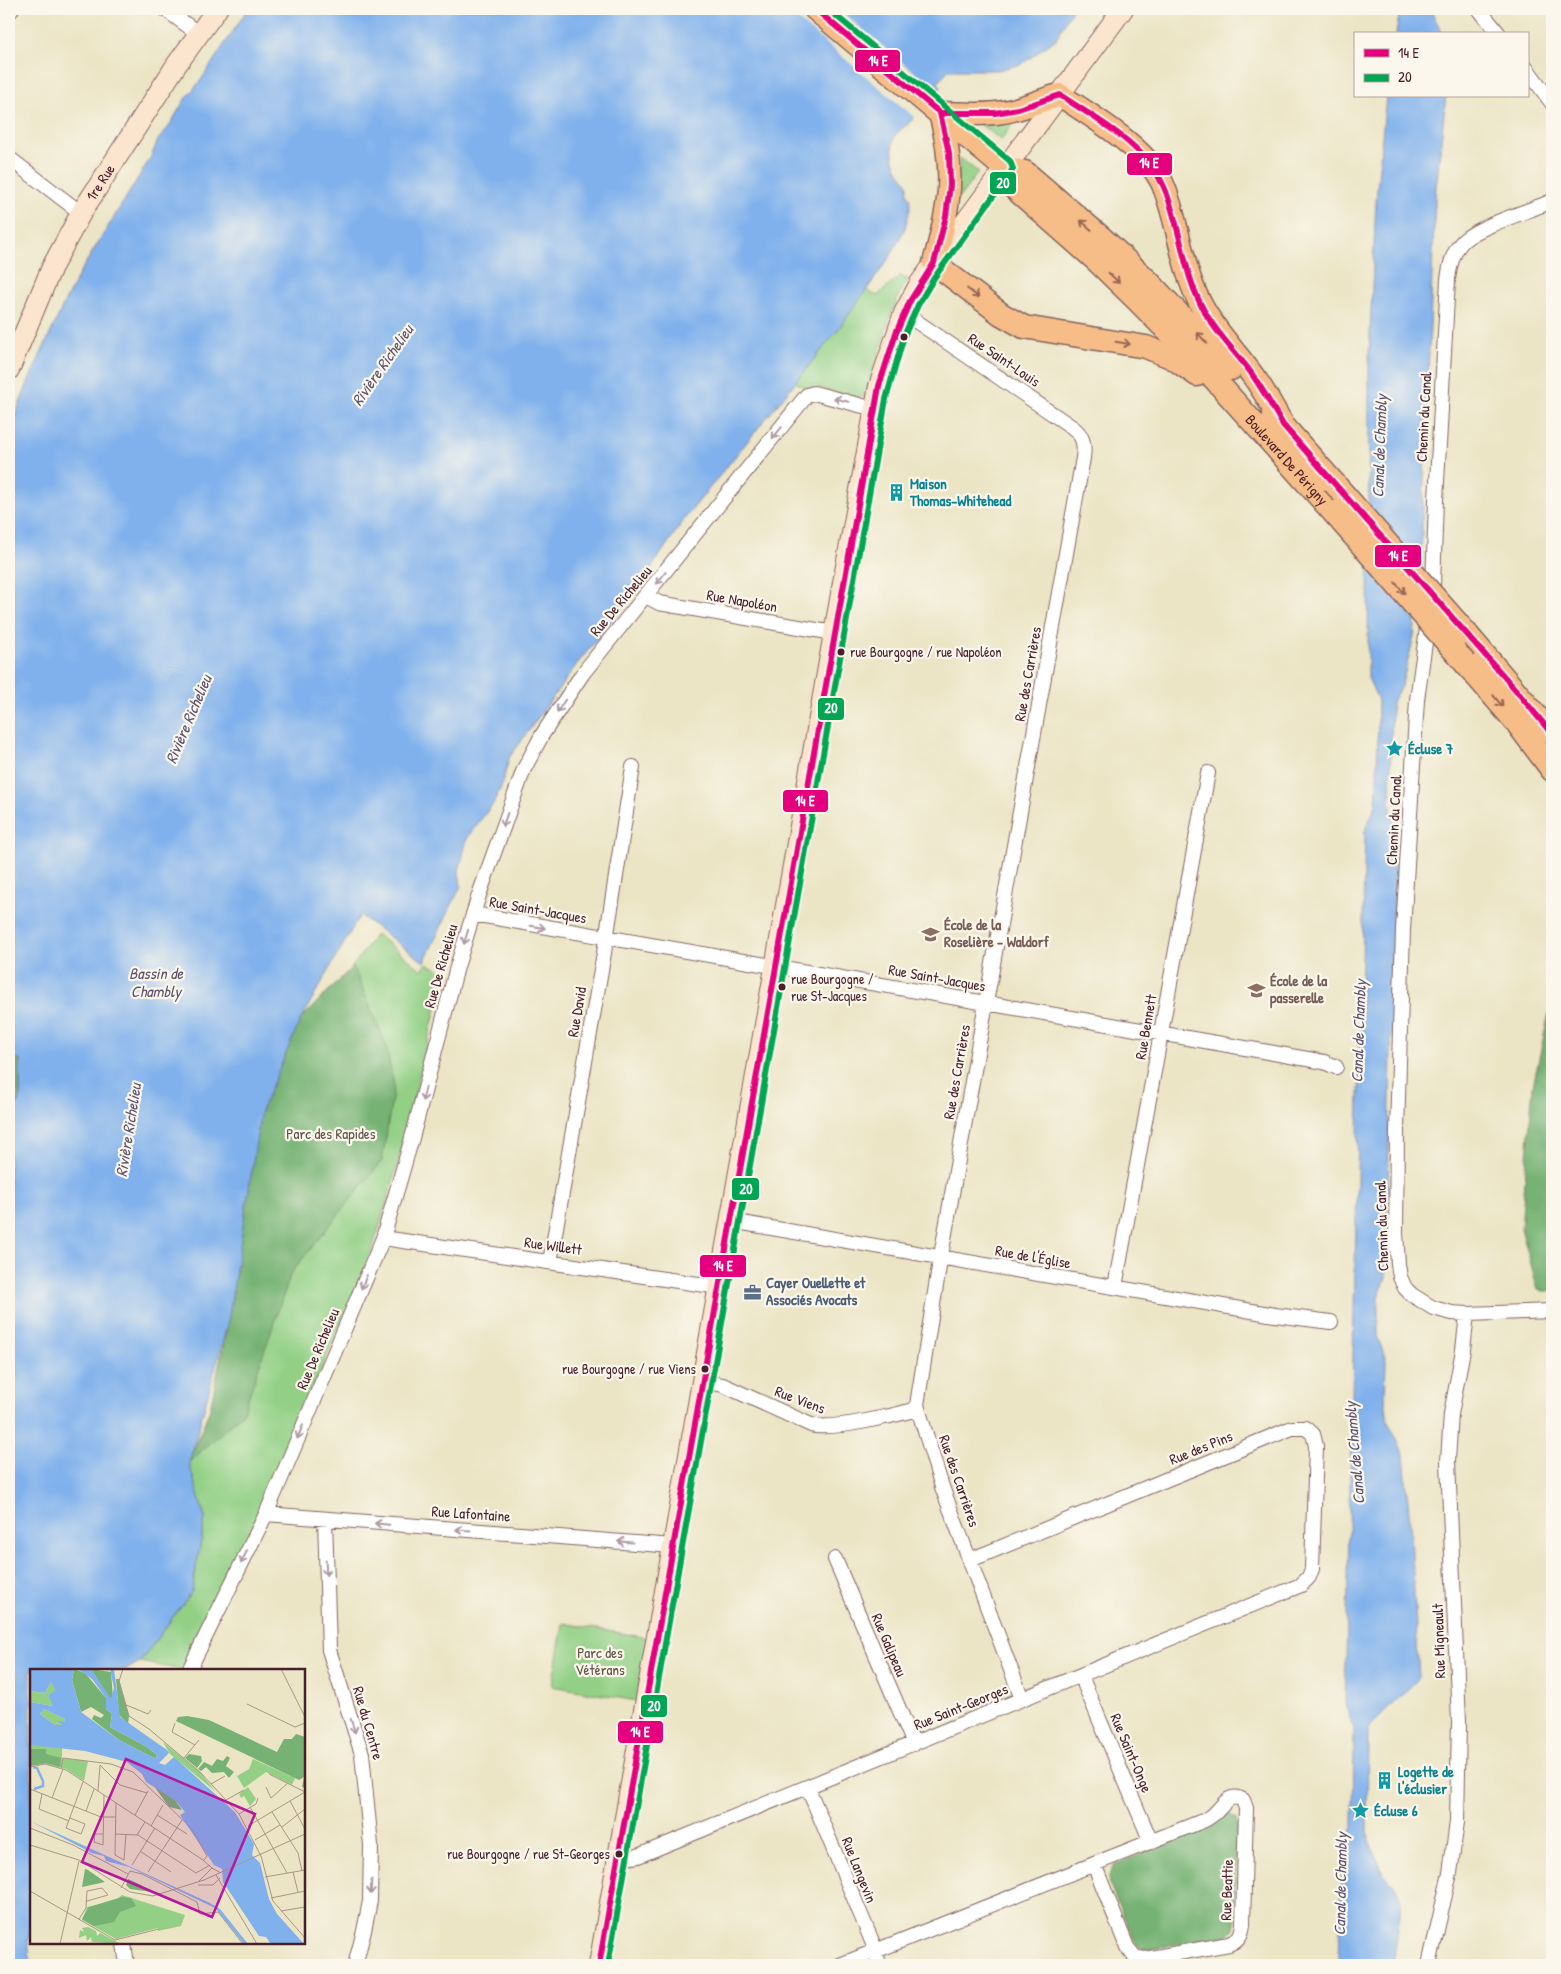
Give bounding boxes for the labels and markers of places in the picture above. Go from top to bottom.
unlabelled marker [899,332,909,342]
place label: Maison Thomas-Whitehead [909,473,1011,511]
building icon: Maison Thomas-Whitehead [886,483,906,503]
place label: rue Bourgogne / rue Napoléon [850,642,1002,662]
marker: rue Bourgogne / rue Napoléon [836,647,846,657]
place label: Écluse 7 [1408,738,1454,759]
place icon: Écluse 7 [1384,739,1404,759]
place label: École de la Roselière - Waldorf [944,914,1049,952]
school or university icon: École de la Roselière - Waldorf [920,924,940,944]
place label: rue Bourgogne / rue St-Jacques [791,969,874,1006]
place label: École de la passerelle [1270,970,1327,1009]
school or university icon: École de la passerelle [1246,980,1266,1000]
marker: rue Bourgogne / rue St-Jacques [777,982,787,992]
place label: Cayer Ouellette et Associés Avocats [766,1272,866,1310]
office icon: Cayer Ouellette et Associés Avocats [742,1282,762,1302]
place label: rue Bourgogne / rue Viens [562,1359,696,1379]
marker: rue Bourgogne / rue Viens [700,1364,710,1374]
place label: Logette de l'éclusier [1398,1761,1454,1799]
building icon: Logette de l'éclusier [1374,1771,1394,1791]
place label: Écluse 6 [1374,1800,1418,1821]
place icon: Écluse 6 [1350,1801,1370,1821]
place label: rue Bourgogne / rue St-Georges [447,1844,610,1864]
marker: rue Bourgogne / rue St-Georges [614,1849,624,1859]

